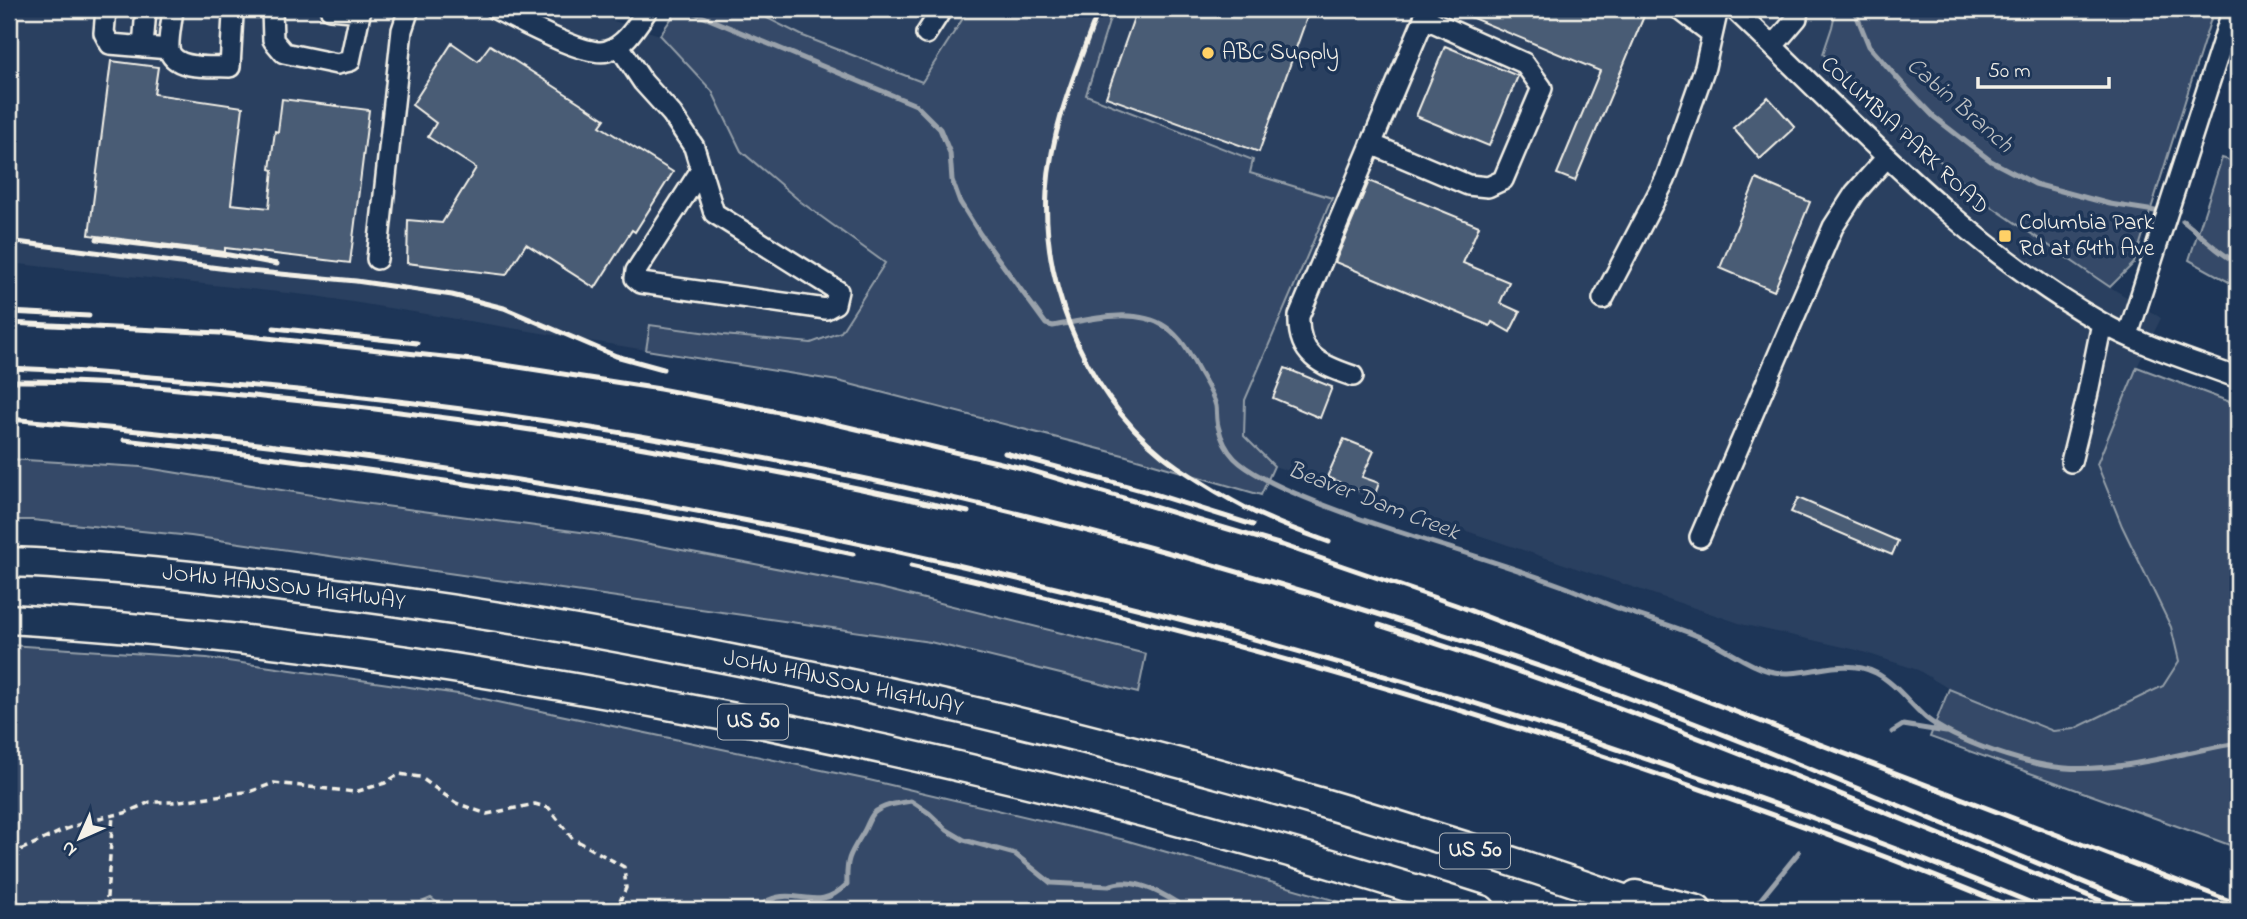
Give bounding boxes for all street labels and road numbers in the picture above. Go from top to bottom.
street label: COLUMBIA PARK ROAD [1812,49,1996,223]
street label: JOHN HANSON HIGHWAY [161,557,408,619]
street label: JOHN HANSON HIGHWAY [721,642,967,725]
road number: US 50 [718,704,788,740]
road number: US 50 [1440,834,1510,868]

